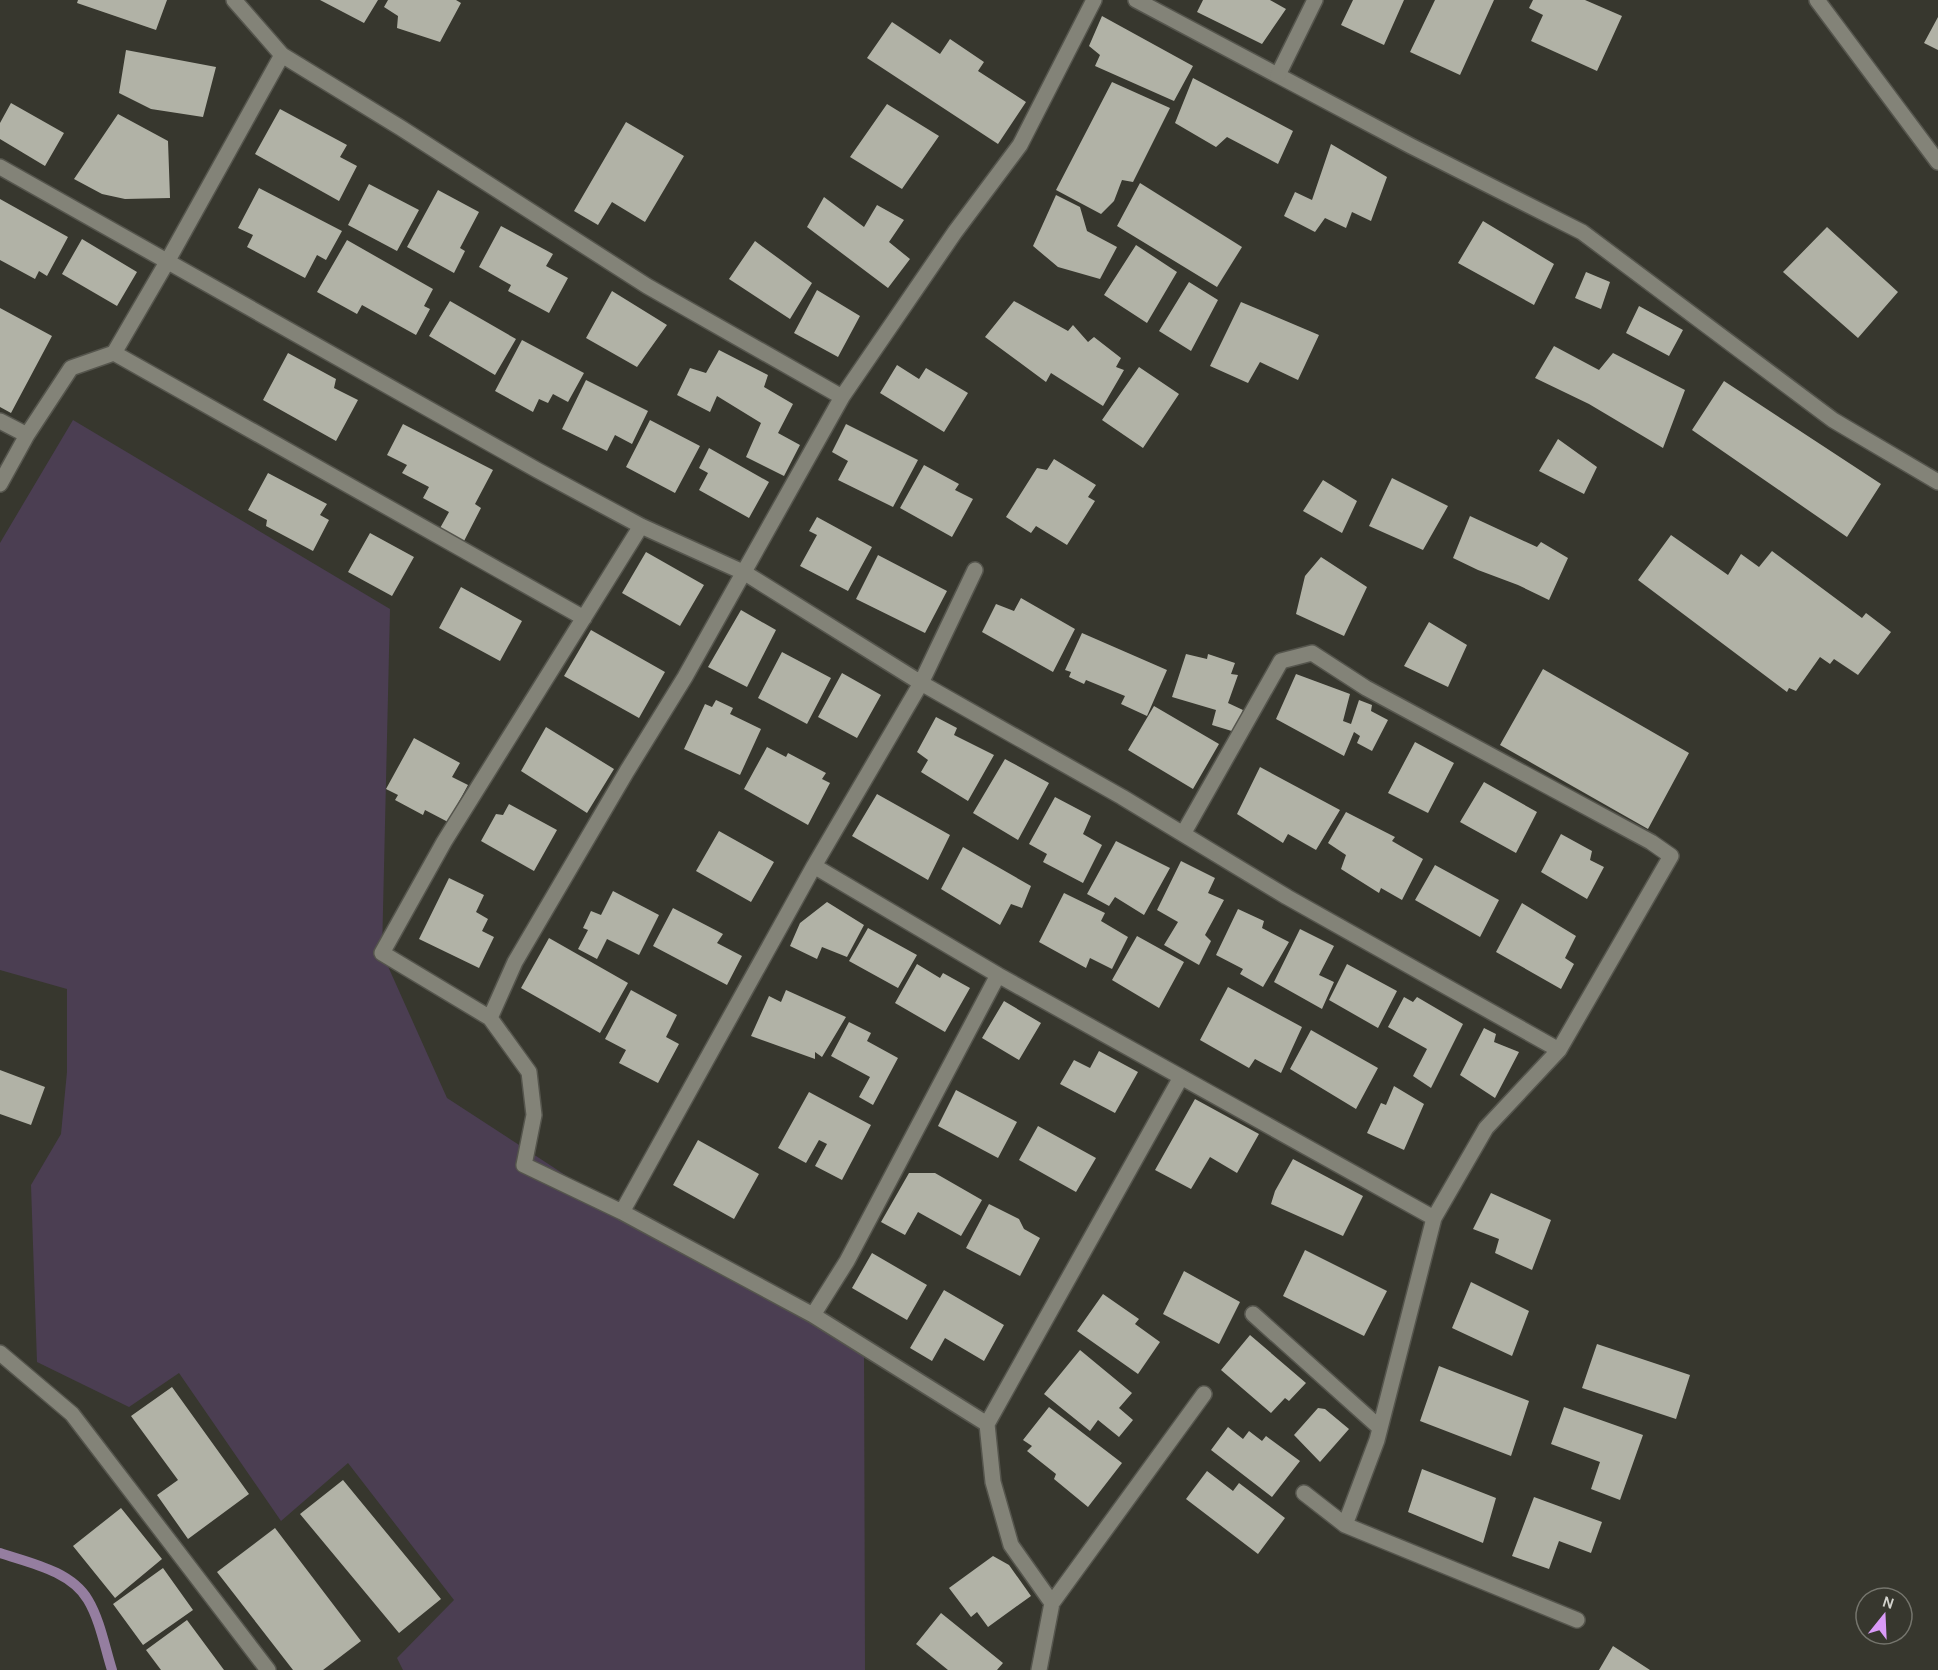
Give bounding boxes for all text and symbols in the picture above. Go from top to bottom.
north arrow [1854,1586,1914,1646]
text: N [1880,1591,1897,1613]

